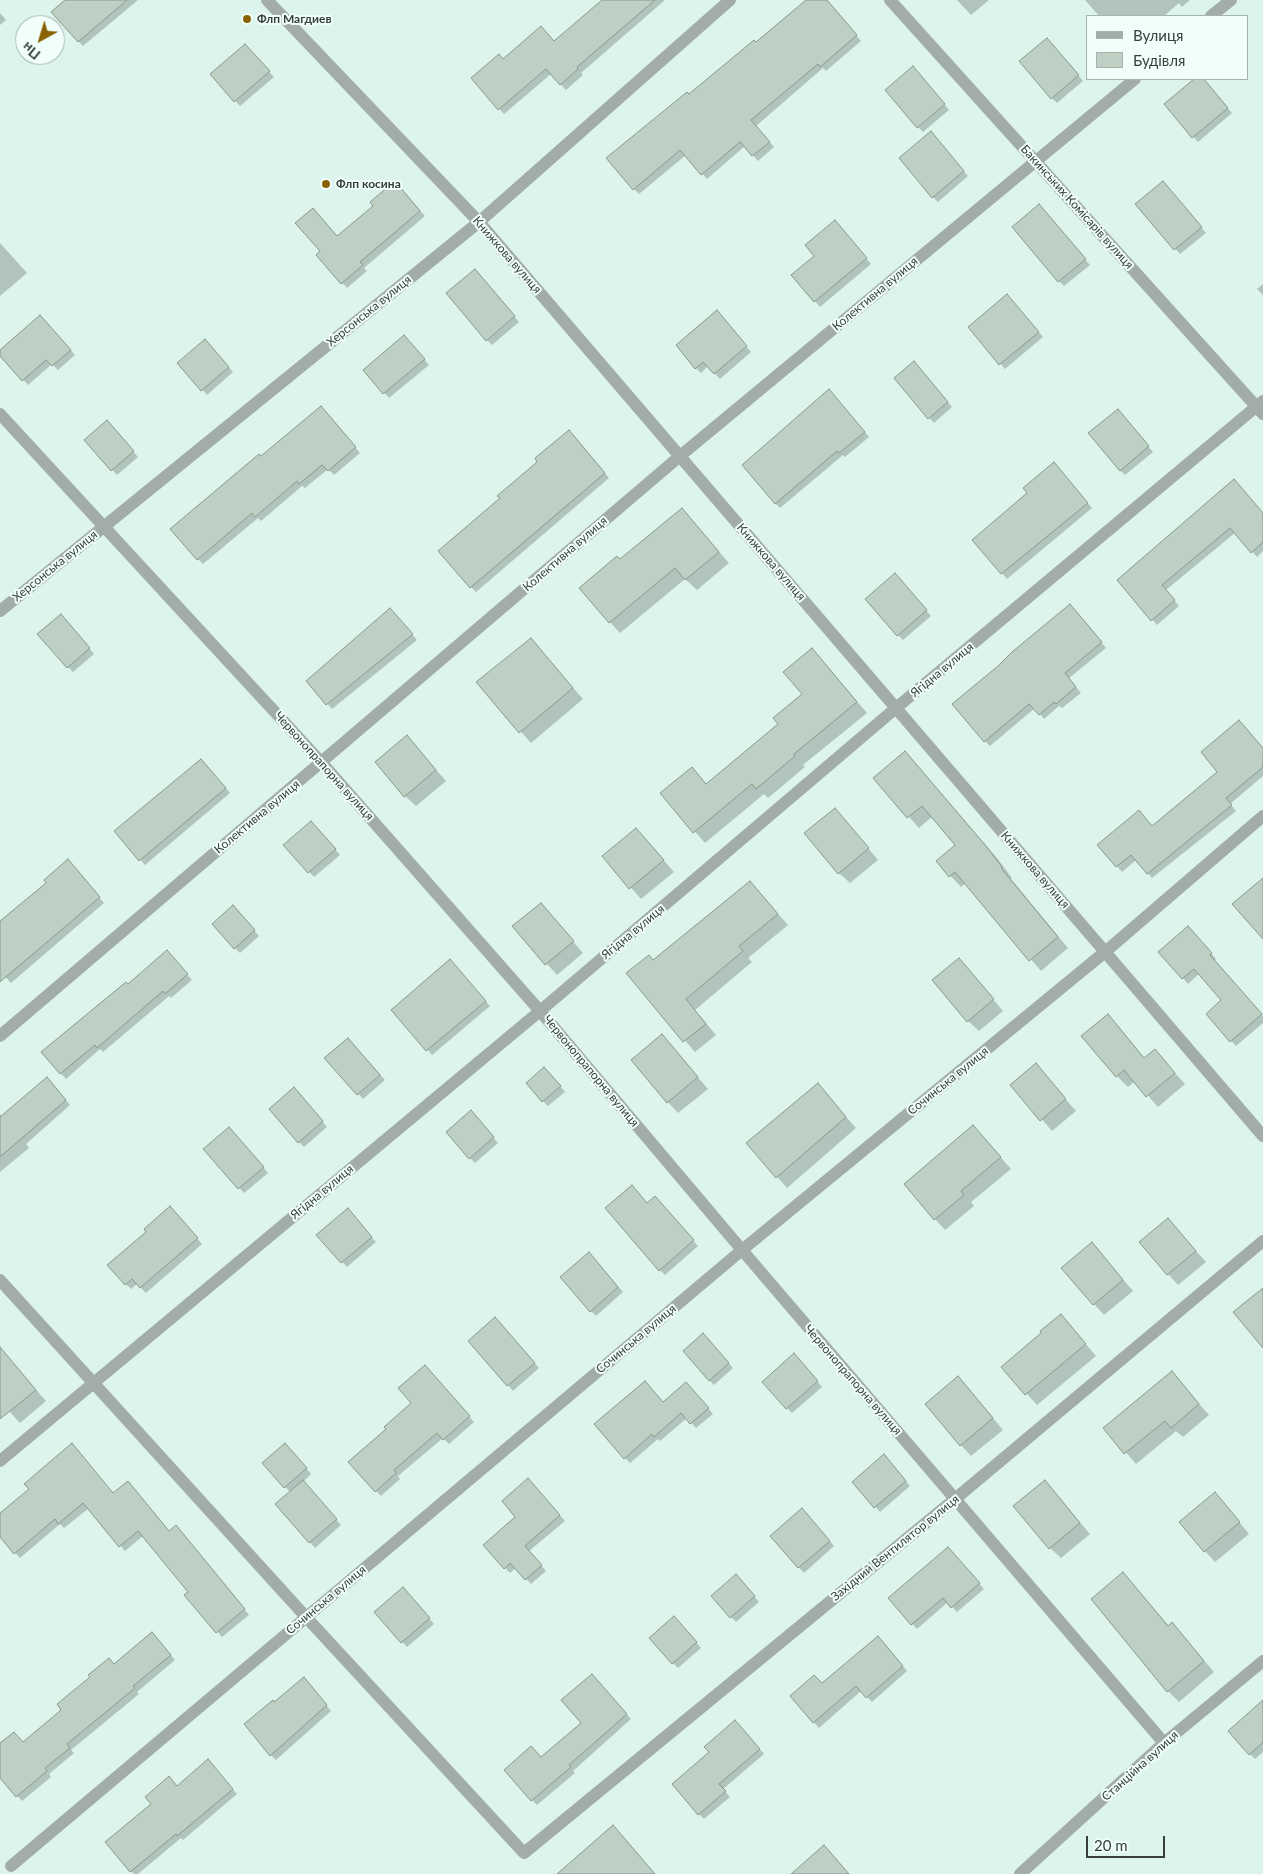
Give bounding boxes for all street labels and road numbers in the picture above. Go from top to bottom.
street label: Бакинських Комісарів вулиця [1018,142,1136,272]
street label: Книжкова вулиця [470,214,544,296]
street label: Колективна вулиця [829,254,921,334]
street label: Херсонська вулиця [324,272,414,350]
street label: Колективна вулиця [520,513,610,595]
street label: Книжкова вулиця [734,521,808,603]
street label: Херсонська вулиця [10,527,100,605]
street label: Ягідна вулиця [908,640,976,700]
street label: Червонопрапорна вулиця [271,709,377,823]
street label: Колективна вулиця [211,777,303,857]
street label: Книжкова вулиця [998,829,1072,911]
street label: Ягідна вулиця [599,902,667,962]
street label: Червонопрапорна вулиця [540,1012,642,1130]
street label: Сочинська вулиця [905,1044,991,1118]
street label: Ягідна вулиця [288,1162,356,1222]
street label: Сочинська вулиця [593,1301,679,1377]
street label: Червонопрапорна вулиця [801,1322,905,1438]
street label: Західний Вентилятор вулиця [828,1492,962,1604]
street label: Сочинська вулиця [283,1562,369,1638]
street label: Станційна вулиця [1099,1728,1181,1804]

